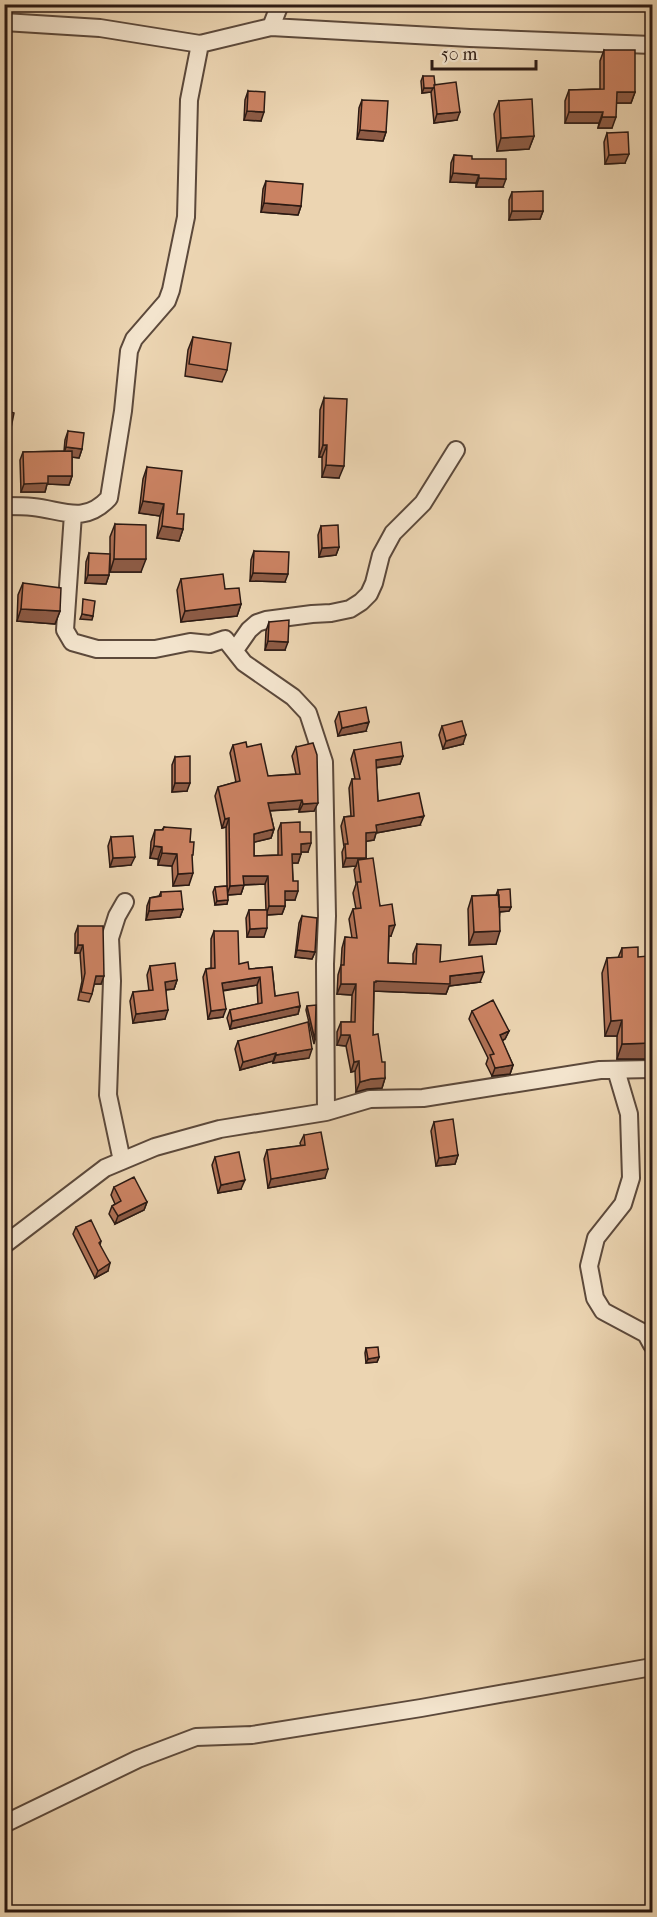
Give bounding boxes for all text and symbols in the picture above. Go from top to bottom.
scale bar [432,33,536,71]
text: 50 m [441,44,478,65]

